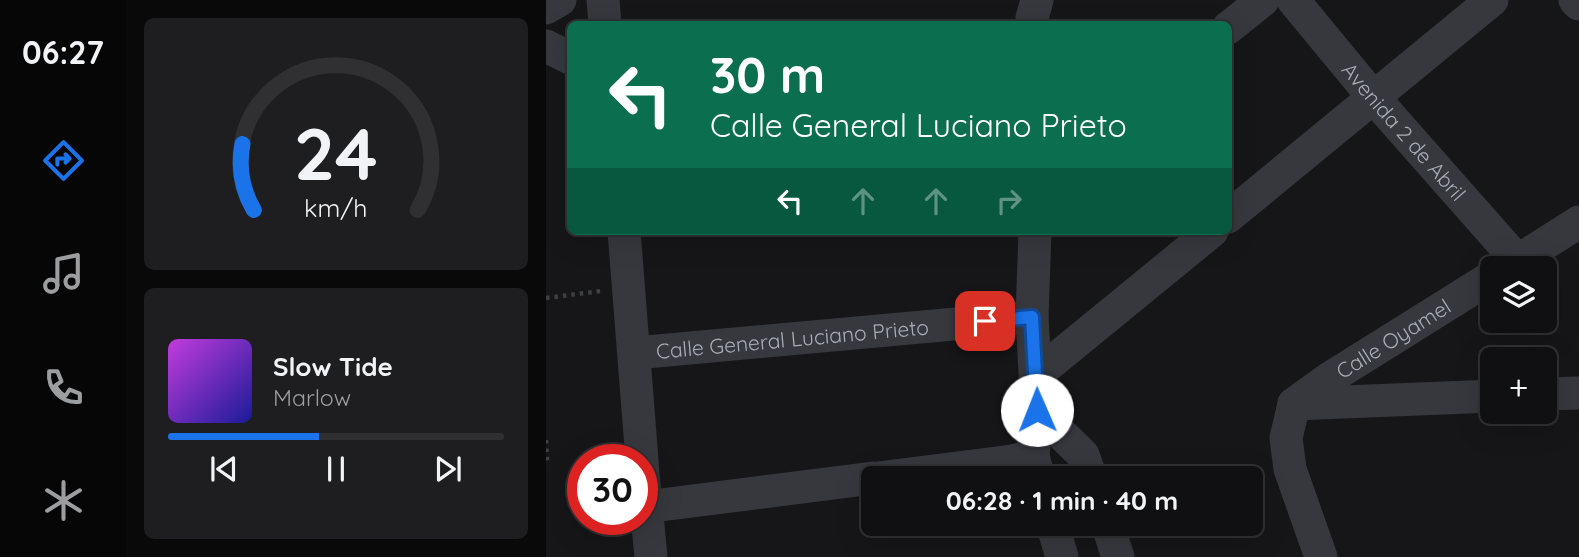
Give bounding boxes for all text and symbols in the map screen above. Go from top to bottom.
text: 06:27 [22,32,104,72]
text: 30 m [710,44,825,105]
icon: left [595,49,686,140]
street label: Avenida 2 de Abril [1337,57,1471,206]
text: Calle General Luciano Prieto [710,105,1127,145]
text: 24 [294,107,378,198]
icon: directions [39,136,88,185]
icon: left [771,182,809,220]
icon: ahead [844,182,882,220]
icon: ahead [917,182,955,220]
icon: right [990,182,1028,220]
text: km/h [304,192,368,223]
icon: music [39,249,88,298]
map controls [1480,256,1557,424]
button: layers [1480,256,1557,333]
pin [955,291,1015,351]
street label: Calle Oyamel [1331,293,1455,384]
icon: arrive [966,302,1004,340]
street label: Calle General Luciano Prieto [655,313,930,364]
button: + [1480,347,1557,424]
text: Slow Tide [273,350,393,383]
icon: phone [39,363,88,412]
position arrow [1000,373,1074,447]
text: Marlow [273,383,351,412]
speed limit sign: 30 [567,444,658,535]
icon: previous [205,450,243,488]
icon: pause [317,450,355,488]
icon: next [429,450,467,488]
icon: climate [39,476,88,525]
text: 06:28 · 1 min · 40 m [946,484,1178,517]

